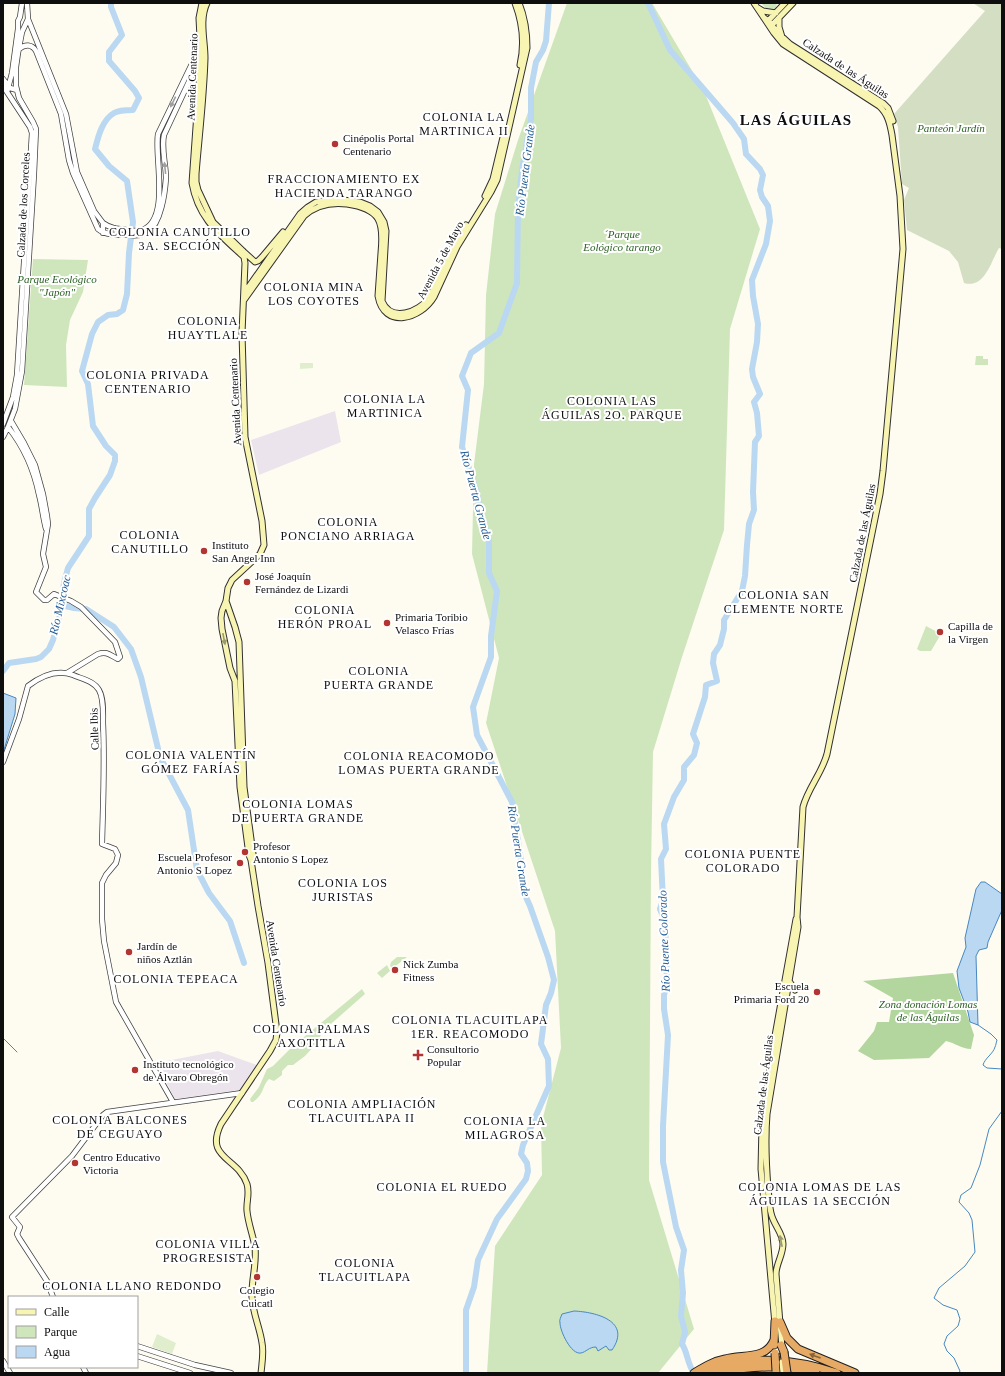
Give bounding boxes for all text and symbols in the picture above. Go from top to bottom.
street label: Avenida Centenario [184,33,200,121]
street label: Calzada de las Águilas [801,36,891,100]
one-way arrow [170,96,176,107]
district label: COLONIA LA MARTINICA II [419,110,509,138]
district label: LAS ÁGUILAS [740,112,852,128]
park label: Panteón Jardín [916,122,985,134]
water label: Río Puerta Grande [512,123,538,218]
place label: Cinépolis Portal Centenario [343,132,414,157]
marker: Cinépolis Portal Centenario [330,139,340,149]
street label: Calzada de los Corceles [14,152,32,258]
one-way arrow [161,162,168,174]
district label: FRACCIONAMIENTO EX HACIENDA TARANGO [268,172,420,200]
street label: Avenida 5 de Mayo [414,219,466,301]
district label: COLONIA CANUTILLO 3A. SECCIÓN [109,225,251,253]
park label: ´Parque Eológico tarango [582,228,661,253]
park label: Parque Ecológico "Japón" [16,273,97,298]
district label: COLONIA MINA LOS COYOTES [264,280,364,308]
district label: COLONIA HUAYTLALE [168,314,248,342]
street label: Avenida Centenario [227,358,243,446]
district label: COLONIA PRIVADA CENTENARIO [86,368,210,396]
district label: COLONIA LA MARTINICA [344,392,426,420]
district label: COLONIA LAS ÁGUILAS 2O. PARQUE [541,394,683,422]
water label: Río Puerta Grande [457,448,495,542]
street label: Calzada de las Águilas [847,483,877,583]
district label: COLONIA PONCIANO ARRIAGA [280,515,416,543]
district label: COLONIA CANUTILLO [111,528,189,556]
place label: Instituto San Angel Inn [212,539,275,564]
marker: Instituto San Angel Inn [199,546,209,556]
place label: José Joaquín Fernández de Lizardi [255,570,348,595]
water label: Río Mixcoac [46,573,74,637]
marker: José Joaquín Fernández de Lizardi [242,577,252,587]
district label: COLONIA SAN CLEMENTE NORTE [724,588,844,616]
district label: COLONIA HERÓN PROAL [278,603,372,631]
place label: Primaria Toribio Velasco Frías [395,611,468,636]
marker: Primaria Toribio Velasco Frías [382,618,392,628]
place label: Capilla de la Virgen [948,620,993,645]
marker: Capilla de la Virgen [935,627,945,637]
one-way arrow [221,633,227,645]
district label: COLONIA PUERTA GRANDE [324,664,434,692]
street label: Calle Ibis [87,708,101,750]
district label: COLONIA VALENTÍN GÓMEZ FARÍAS [125,748,257,776]
district label: COLONIA REACOMODO LOMAS PUERTA GRANDE [338,749,500,777]
district label: COLONIA LOMAS DE PUERTA GRANDE [232,797,364,825]
water label: Río Puerta Grande [505,803,533,898]
place label: Profesor Antonio S Lopez [253,840,328,865]
marker: Profesor Antonio S Lopez [240,847,250,857]
district label: COLONIA PUENTE COLORADO [685,847,801,875]
place label: Escuela Profesor Antonio S Lopez [157,851,232,876]
marker: Escuela Profesor Antonio S Lopez [235,858,245,868]
district label: COLONIA LOS JURISTAS [298,876,388,904]
water label: Río Puente Colorado [655,890,673,993]
street label: Avenida Centenario [264,919,290,1008]
place label: Jardín de niños Aztlán [137,940,193,965]
marker: Jardín de niños Aztlán [124,947,134,957]
place label: Nick Zumba Fitness [403,958,458,983]
marker: Nick Zumba Fitness [390,965,400,975]
district label: COLONIA TEPEACA [113,972,239,986]
place label: Escuela Primaria Ford 20 [734,980,809,1005]
marker: Escuela Primaria Ford 20 [812,987,822,997]
park label: Zona donación Lomas de las Águilas [879,998,977,1023]
district label: COLONIA TLACUITLAPA 1ER. REACOMODO [392,1013,548,1041]
district label: COLONIA PALMAS AXOTITLA [253,1022,371,1050]
street label: Calzada de las Águilas [751,1034,775,1136]
place label: Consultorio Popular [427,1043,479,1068]
marker: Consultorio Popular [412,1049,424,1061]
place label: Instituto tecnológico de Álvaro Obregón [143,1058,234,1083]
marker: Instituto tecnológico de Álvaro Obregón [130,1065,140,1075]
district label: COLONIA AMPLIACIÓN TLACUITLAPA II [287,1097,437,1125]
district label: COLONIA BALCONES DE CEGUAYO [52,1113,188,1141]
district label: COLONIA LA MILAGROSA [464,1114,546,1142]
place label: Centro Educativo Victoria [83,1151,161,1176]
marker: Centro Educativo Victoria [70,1158,80,1168]
district label: COLONIA EL RUEDO [377,1180,507,1194]
district label: COLONIA LOMAS DE LAS ÁGUILAS 1A SECCIÓN [738,1180,902,1208]
one-way arrow [778,1235,784,1248]
district label: COLONIA VILLA PROGRESISTA [155,1237,261,1265]
district label: COLONIA TLACUITLAPA [319,1256,411,1284]
marker: Colegio Cuicatl [252,1272,262,1282]
district label: COLONIA LLANO REDONDO [42,1279,222,1293]
place label: Colegio Cuicatl [240,1284,275,1309]
legend [8,1296,138,1368]
text: Calle [44,1305,69,1319]
text: Parque [44,1325,77,1339]
text: Agua [44,1345,71,1359]
one-way arrow [809,1353,821,1359]

